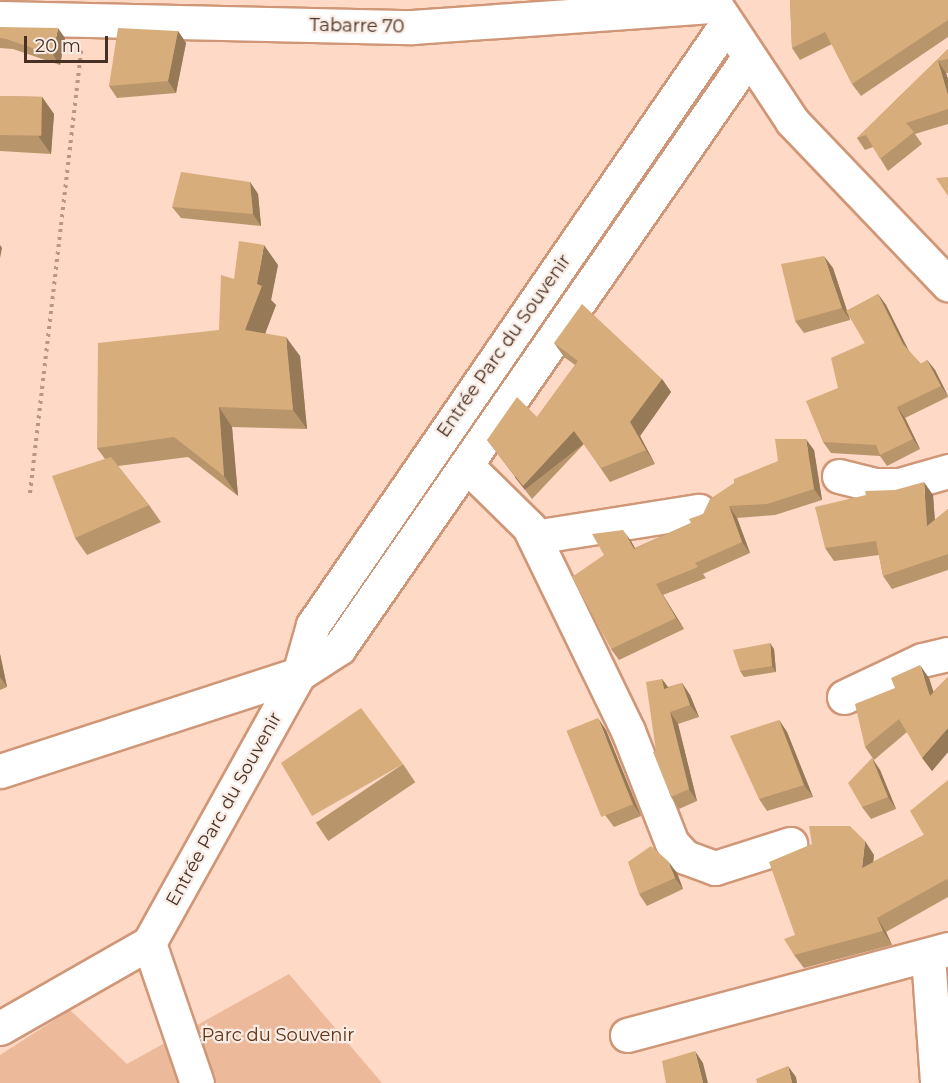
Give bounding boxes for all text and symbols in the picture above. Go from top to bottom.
street label: Tabarre 70 [309,14,405,38]
scale bar [27,24,111,62]
text: 20 m [35,35,81,57]
street label: Entrée Parc du Souvenir [433,250,575,442]
street label: Entrée Parc du Souvenir [162,708,286,910]
park label: Parc du Souvenir [201,1024,355,1046]

